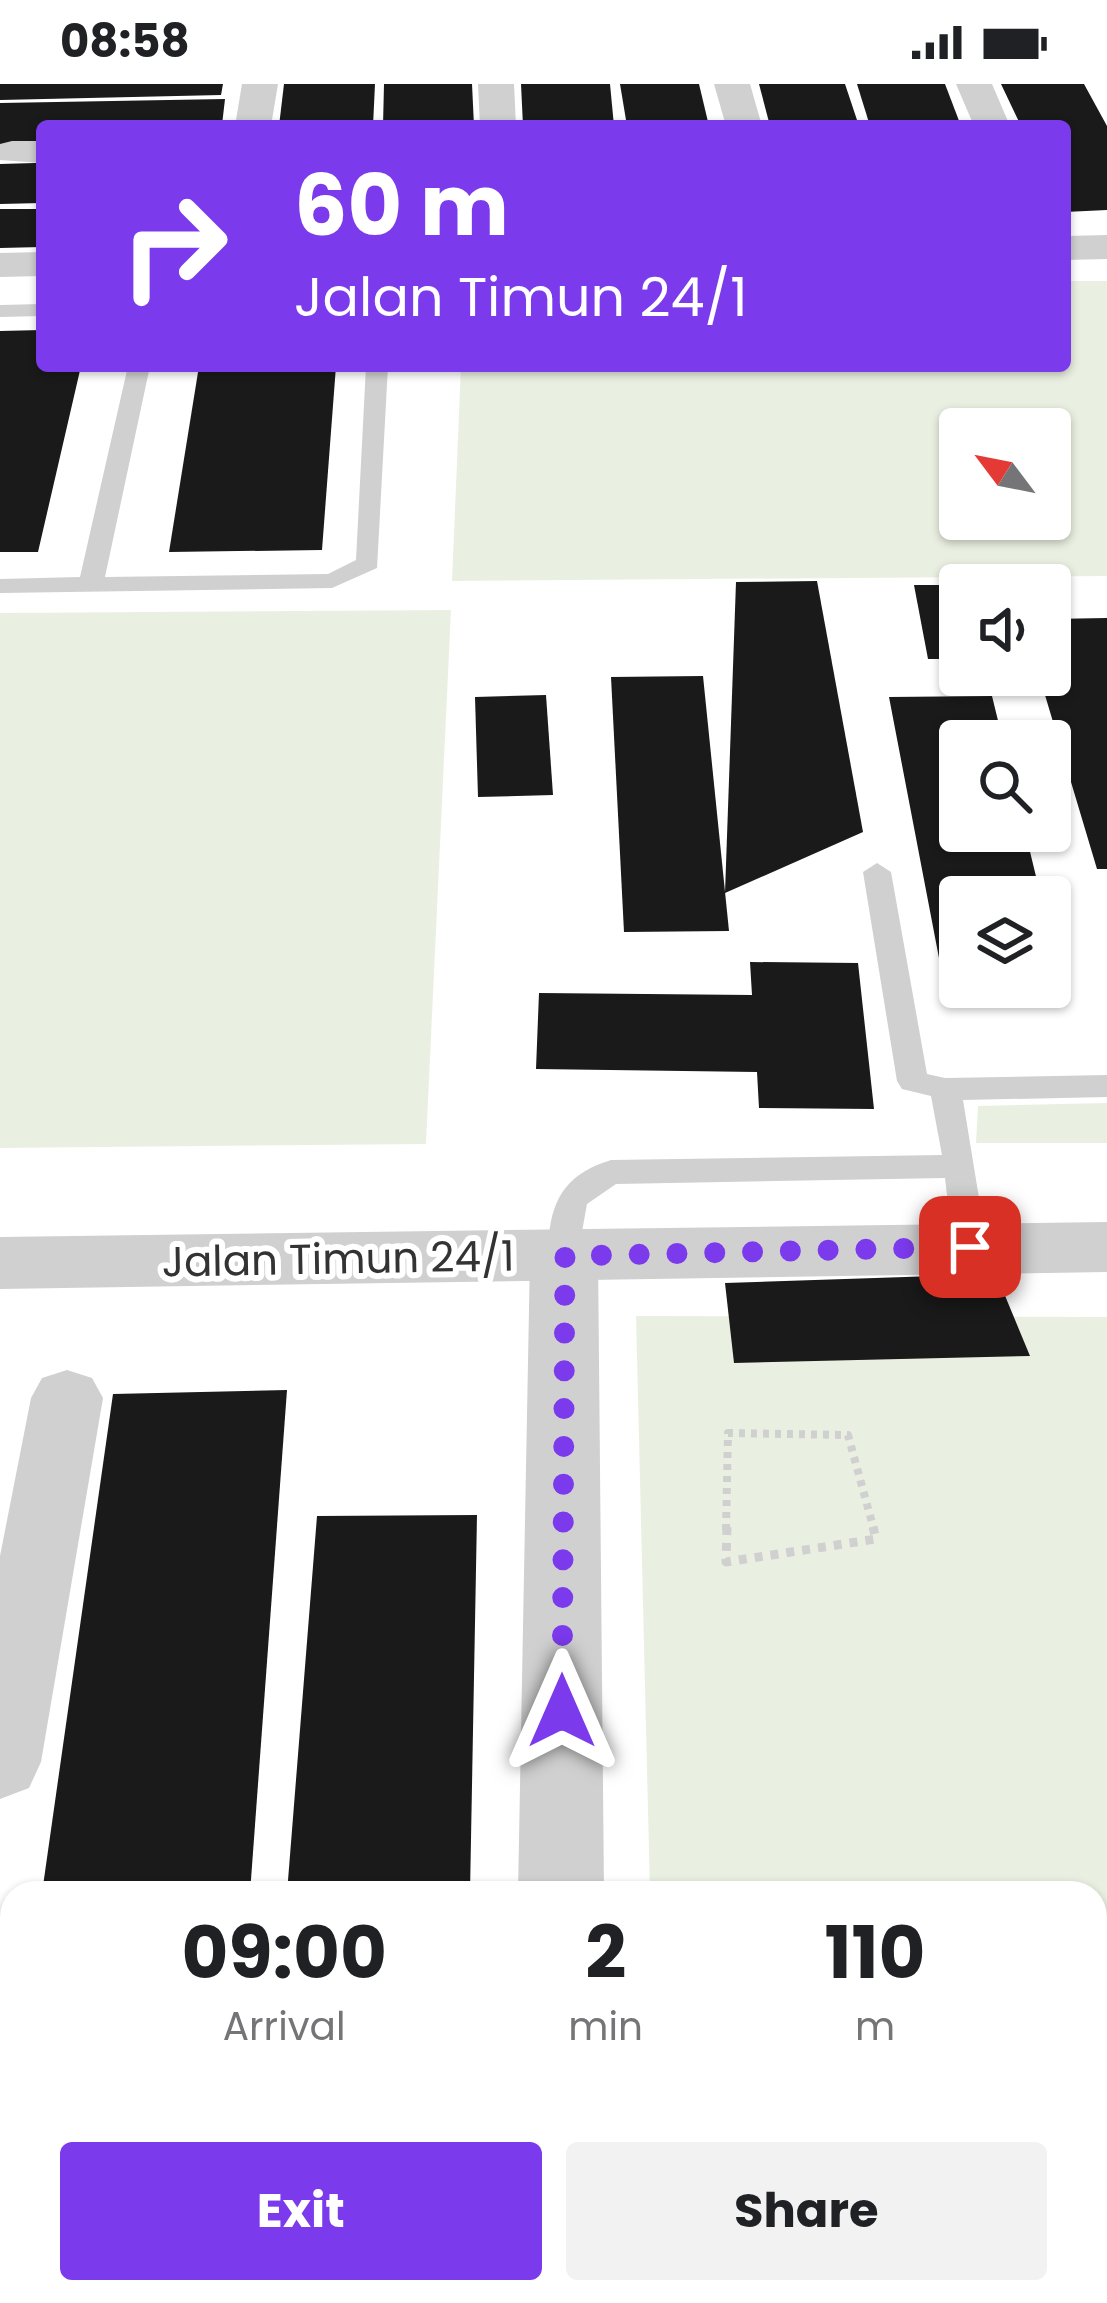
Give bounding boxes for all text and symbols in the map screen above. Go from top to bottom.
text: 08:58 [60,10,190,73]
text: 60 m [294,147,509,264]
icon: right [96,168,252,324]
text: Jalan Timun 24/1 [294,259,748,335]
north arrow [939,408,1071,540]
map controls [939,408,1071,1008]
button: sound [939,564,1071,696]
button: search [939,720,1071,852]
button: layers [939,876,1071,1008]
pin [919,1196,1021,1298]
icon: arrive [937,1214,1003,1280]
street label: Jalan Timun 24/1 [161,1226,515,1292]
position arrow [499,1648,625,1774]
text: 09:00 [181,1902,387,2003]
text: 2 [585,1902,626,2003]
text: 110 [824,1902,926,2003]
text: Arrival [223,1999,346,2054]
text: min [568,1999,643,2054]
text: m [855,1999,895,2054]
button: Exit [60,2142,542,2280]
button: Share [566,2142,1047,2280]

